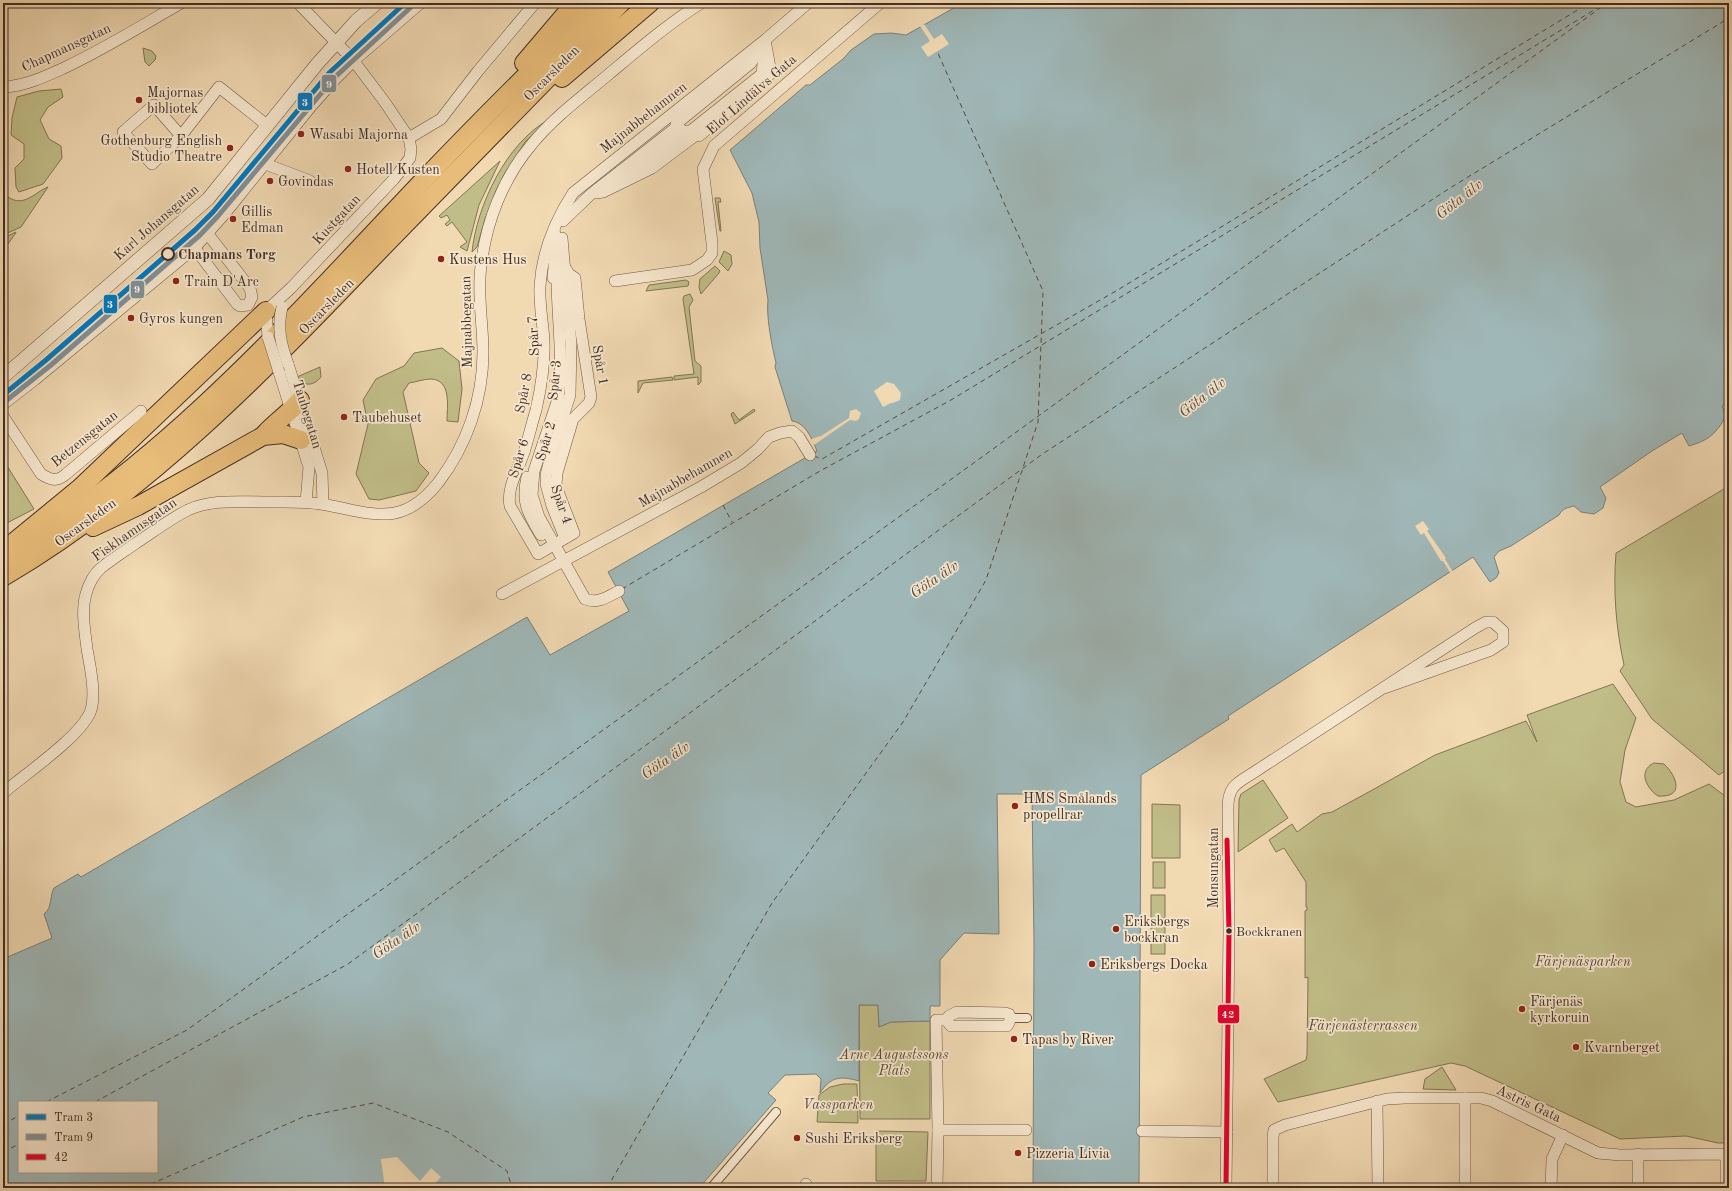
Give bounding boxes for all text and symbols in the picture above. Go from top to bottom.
street label: Chapmansgatan [20,21,114,75]
street label: Oscarsleden [521,43,583,104]
street label: Elof Lindälvs Gata [704,52,799,137]
line badge: 9 [321,74,337,93]
street label: Majnabbehamnen [598,79,690,156]
text: 9 [326,80,332,91]
place label: Majornas bibliotek [147,86,203,116]
line badge: 3 [297,92,313,111]
marker: Majornas bibliotek [134,95,144,105]
text: 3 [302,98,308,109]
place label: Wasabi Majorna [309,128,408,142]
marker: Wasabi Majorna [296,129,306,139]
place label: Gothenburg English Studio Theatre [101,134,222,164]
marker: Gothenburg English Studio Theatre [225,143,235,153]
place label: Hotell Kusten [356,163,440,177]
marker: Hotell Kusten [343,164,353,174]
place label: Govindas [278,175,334,189]
marker: Govindas [265,176,275,186]
water label: Göta älv [1434,177,1486,223]
street label: Karl Johansgatan [112,182,202,263]
street label: Kustgatan [310,192,364,247]
place label: Gillis Edman [241,205,284,235]
marker: Gillis Edman [228,214,238,224]
marker: Chapmans Torg [161,247,175,261]
place label: Chapmans Torg [178,248,276,262]
place label: Kustens Hus [449,253,527,267]
marker: Kustens Hus [436,254,446,264]
place label: Train D'Arc [184,275,259,289]
street label: Majnabbegatan [459,275,475,368]
marker: Train D'Arc [171,276,181,286]
street label: Oscarsleden [297,276,357,338]
line badge: 9 [130,280,145,299]
text: 9 [134,285,140,296]
line badge: 3 [103,294,118,314]
text: 3 [107,300,113,311]
place label: Gyros kungen [139,312,223,326]
marker: Gyros kungen [126,313,136,323]
street label: Spår 7 [526,315,542,357]
street label: Spår 1 [590,344,610,386]
street label: Spår 3 [546,359,564,401]
street label: Spår 8 [513,372,535,414]
water label: Göta älv [1177,375,1229,421]
street label: Taubegatan [290,378,324,451]
street label: Betzensgatan [49,408,121,470]
place label: Taubehuset [352,411,422,425]
marker: Taubehuset [339,412,349,422]
street label: Spår 2 [534,420,558,463]
street label: Spår 6 [506,437,532,480]
street label: Majnabbehamnen [636,445,735,510]
street label: Spår 4 [548,483,574,526]
street label: Fiskhamnsgatan [90,495,180,564]
street label: Oscarsleden [52,496,119,550]
water label: Göta älv [908,559,962,602]
water label: Göta älv [639,740,693,783]
place label: HMS Smålands propellrar [1023,792,1117,822]
marker: HMS Smålands propellrar [1010,801,1020,811]
street label: Monsungatan [1207,827,1221,909]
place label: Eriksbergs bockkran [1124,915,1190,945]
water label: Göta älv [370,920,424,963]
marker: Eriksbergs bockkran [1111,924,1121,934]
marker: Bockkranen [1224,926,1234,936]
place label: Bockkranen [1236,926,1302,939]
park label: Färjenäsparken [1534,955,1631,970]
place label: Eriksbergs Docka [1100,958,1208,972]
marker: Eriksbergs Docka [1087,959,1097,969]
place label: Färjenäs kyrkoruin [1530,995,1590,1025]
line badge: 42 [1217,1004,1240,1024]
marker: Färjenäs kyrkoruin [1517,1004,1527,1014]
text: 42 [1222,1010,1234,1021]
park label: Färjenästerrassen [1307,1019,1418,1034]
place label: Tapas by River [1022,1033,1114,1047]
marker: Tapas by River [1009,1034,1019,1044]
place label: Kvarnberget [1584,1041,1660,1055]
marker: Kvarnberget [1571,1042,1581,1052]
park label: Arne Augustssons Plats [838,1048,949,1078]
street label: Astris Gata [1494,1083,1563,1125]
park label: Vassparken [803,1098,873,1113]
legend [18,1101,158,1173]
text: Tram 3 [54,1112,93,1124]
text: Tram 9 [54,1132,93,1144]
place label: Sushi Eriksberg [805,1132,902,1146]
marker: Sushi Eriksberg [792,1133,802,1143]
place label: Pizzeria Livia [1026,1147,1110,1161]
marker: Pizzeria Livia [1013,1148,1023,1158]
text: 42 [54,1152,68,1164]

